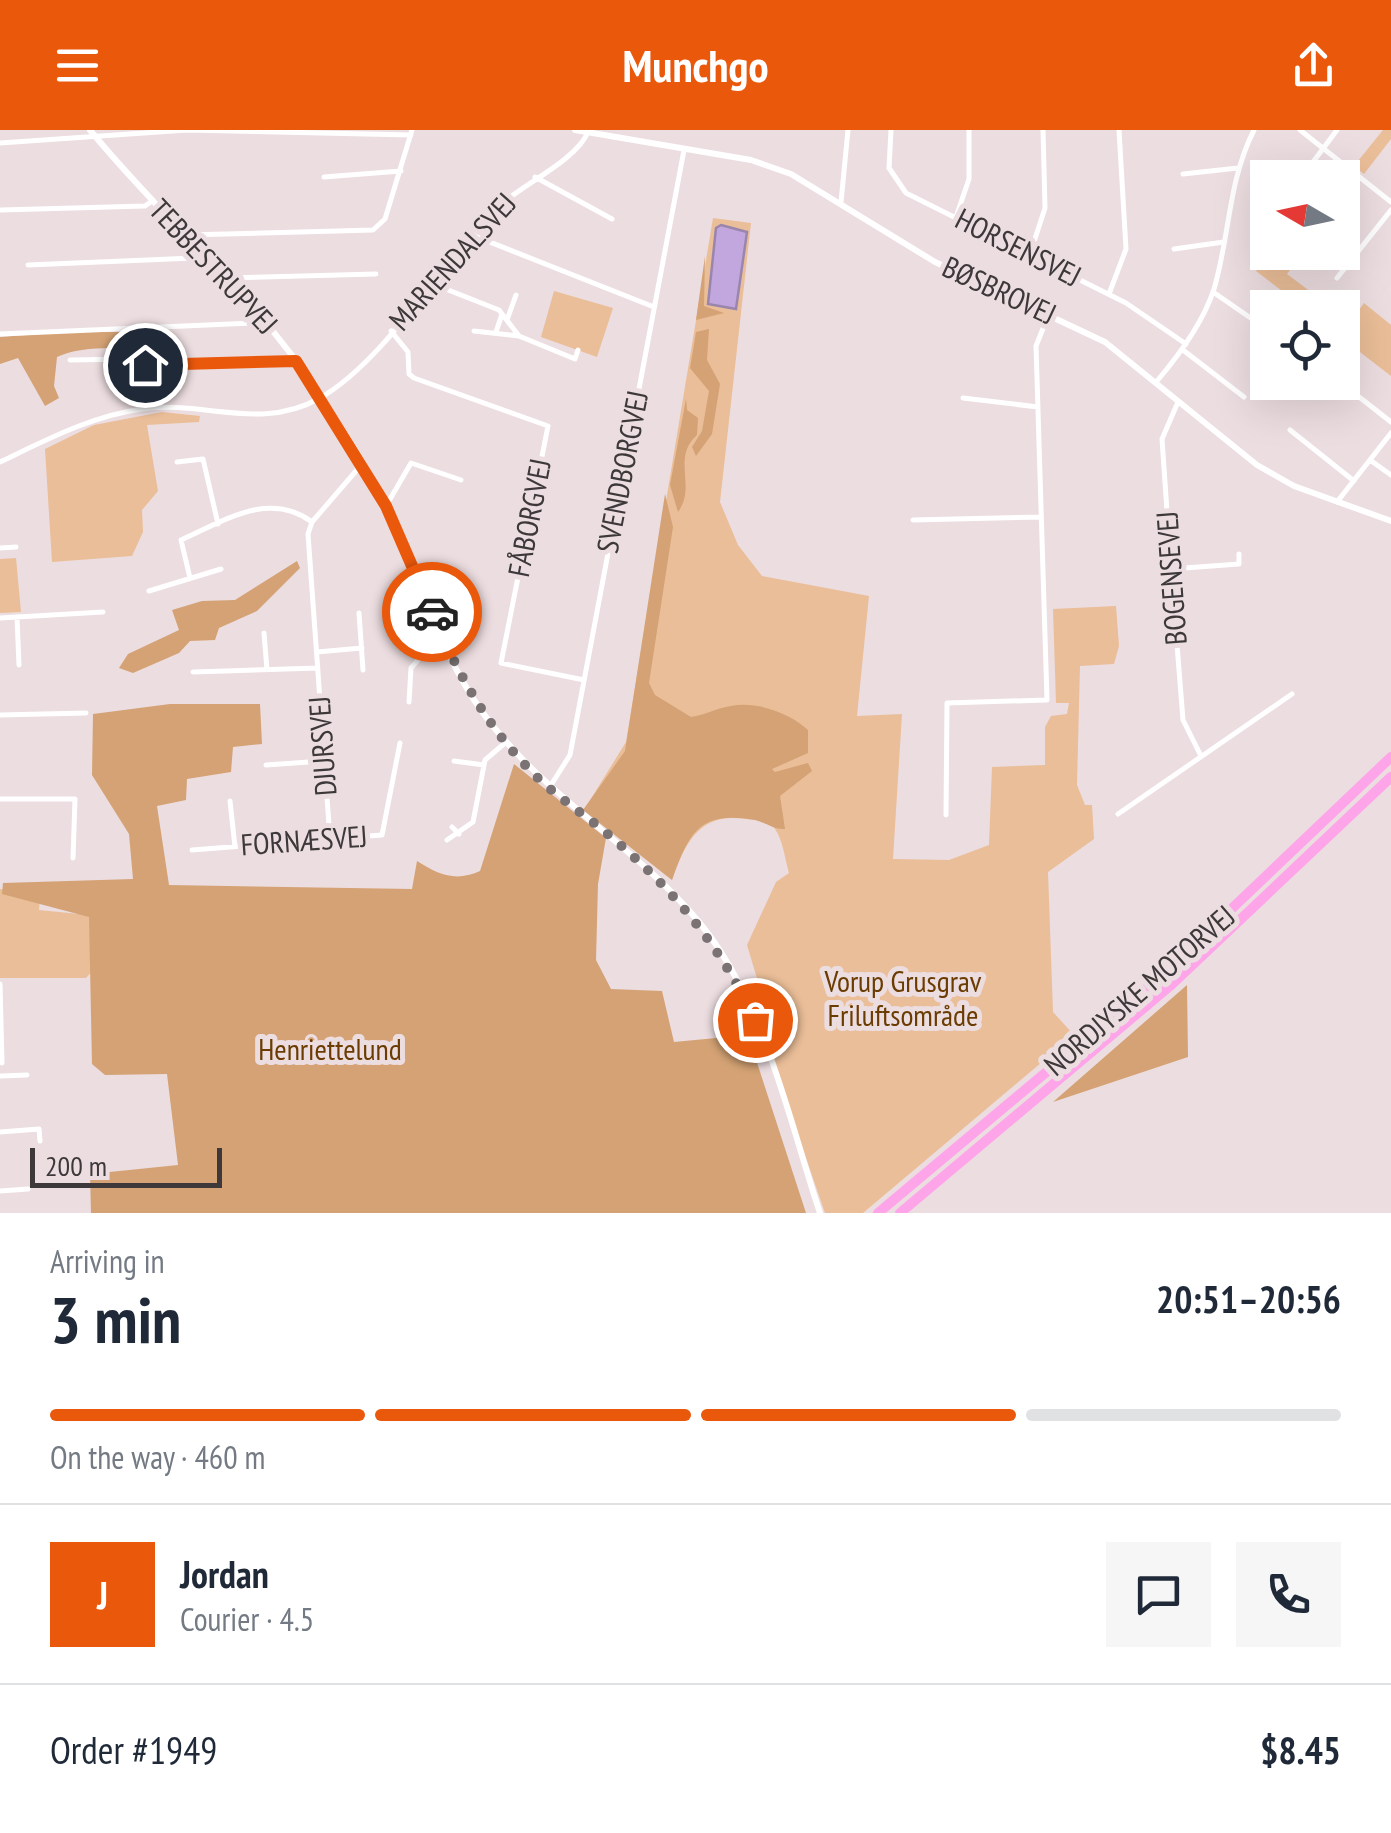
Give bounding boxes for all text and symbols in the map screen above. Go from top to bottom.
text: Munchgo [622,36,769,94]
icon: menu [50,38,105,93]
icon: share [1286,38,1341,93]
north arrow [1250,160,1360,270]
map controls [1250,160,1360,400]
street label: MARIENDALSVEJ [380,184,524,338]
street label: TEBBESTRUPVEJ [141,190,287,342]
street label: HORSENSVEJ [949,198,1088,295]
street label: BØSBROVEJ [937,246,1063,333]
button: locate [1250,290,1360,400]
pin [103,323,188,408]
icon: home [118,338,173,393]
street label: SVENDBORGVEJ [587,387,656,556]
street label: FÅBORGVEJ [498,455,559,580]
street label: BOGENSEVEJ [1146,510,1195,646]
courier [382,562,482,662]
icon: car [405,585,460,640]
street label: DJURSVEJ [299,695,344,797]
street label: FORNÆSVEJ [239,816,368,863]
street label: NORDJYSKE MOTORVEJ [1035,896,1243,1084]
park label: Vorup Grusgrav Friluftsområde [824,961,982,1034]
pin [713,978,798,1063]
icon: bag [728,993,783,1048]
park label: Henriettelund [258,1029,402,1068]
scale bar [30,1143,222,1188]
text: 200 m [45,1147,107,1184]
text: Arriving in [50,1240,165,1282]
text: 20:51–20:56 [1156,1274,1341,1323]
text: 3 min [50,1277,181,1361]
text: On the way · 460 m [50,1436,265,1478]
button: chat [1106,1542,1211,1647]
button: phone [1236,1542,1341,1647]
text: Jordan [180,1549,269,1598]
text: J [97,1570,108,1619]
text: Courier · 4.5 [180,1598,314,1640]
text: Order #1949 [50,1725,217,1774]
text: $8.45 [1260,1725,1341,1774]

